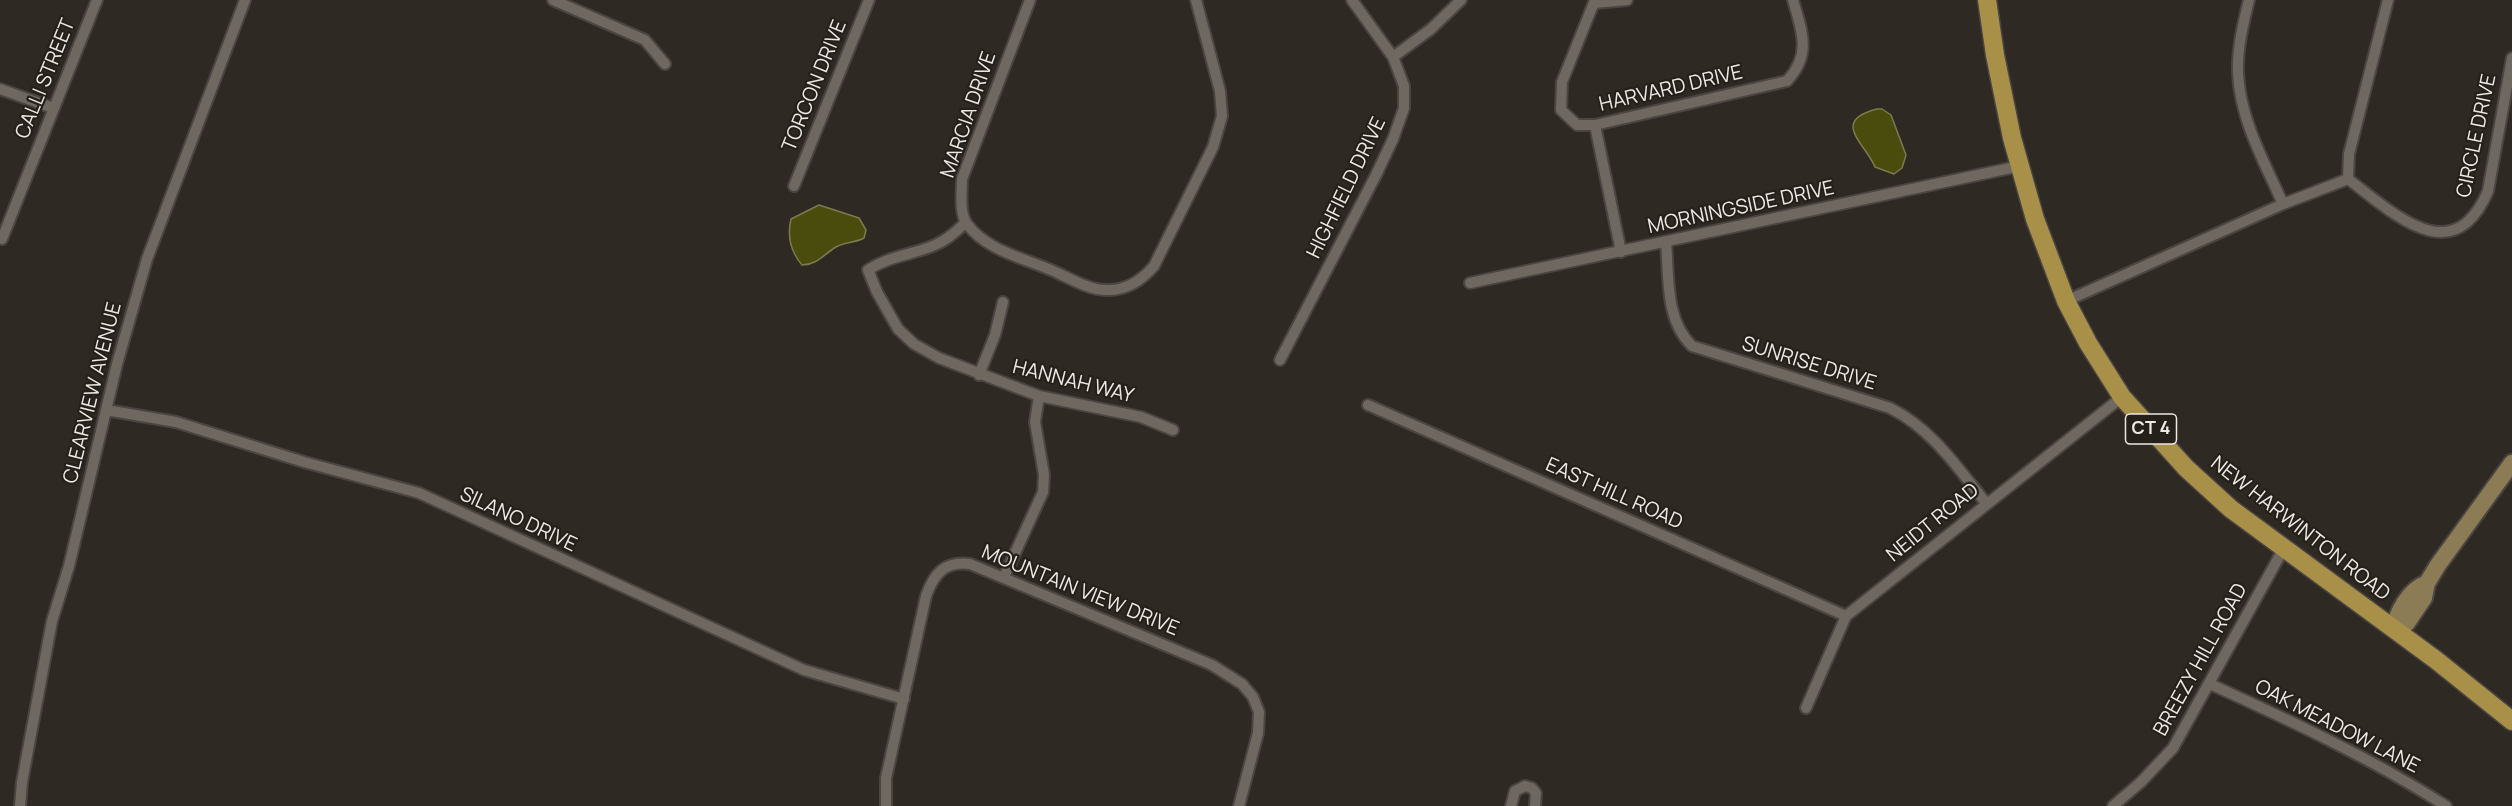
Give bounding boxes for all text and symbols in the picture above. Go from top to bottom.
street label: CALLI STREET [11,16,81,142]
street label: TORCON DRIVE [778,17,852,155]
street label: MARCIA DRIVE [936,49,1002,181]
street label: HARVARD DRIVE [1597,61,1745,117]
street label: CIRCLE DRIVE [2452,72,2502,200]
street label: HIGHFIELD DRIVE [1302,113,1392,263]
street label: MORNINGSIDE DRIVE [1646,177,1836,239]
street label: CLEARVIEW AVENUE [59,300,127,486]
street label: SUNRISE DRIVE [1739,332,1879,396]
street label: HANNAH WAY [1010,355,1136,409]
road number: CT 4 [2126,414,2176,444]
street label: NEW HARWINTON ROAD [2206,452,2394,606]
street label: EAST HILL ROAD [1542,453,1686,535]
street label: NEIDT ROAD [1882,479,1984,567]
street label: SILANO DRIVE [456,482,580,558]
street label: MOUNTAIN VIEW DRIVE [978,540,1182,642]
street label: BREEZY HILL ROAD [2149,580,2253,740]
street label: OAK MEADOW LANE [2251,675,2423,779]

